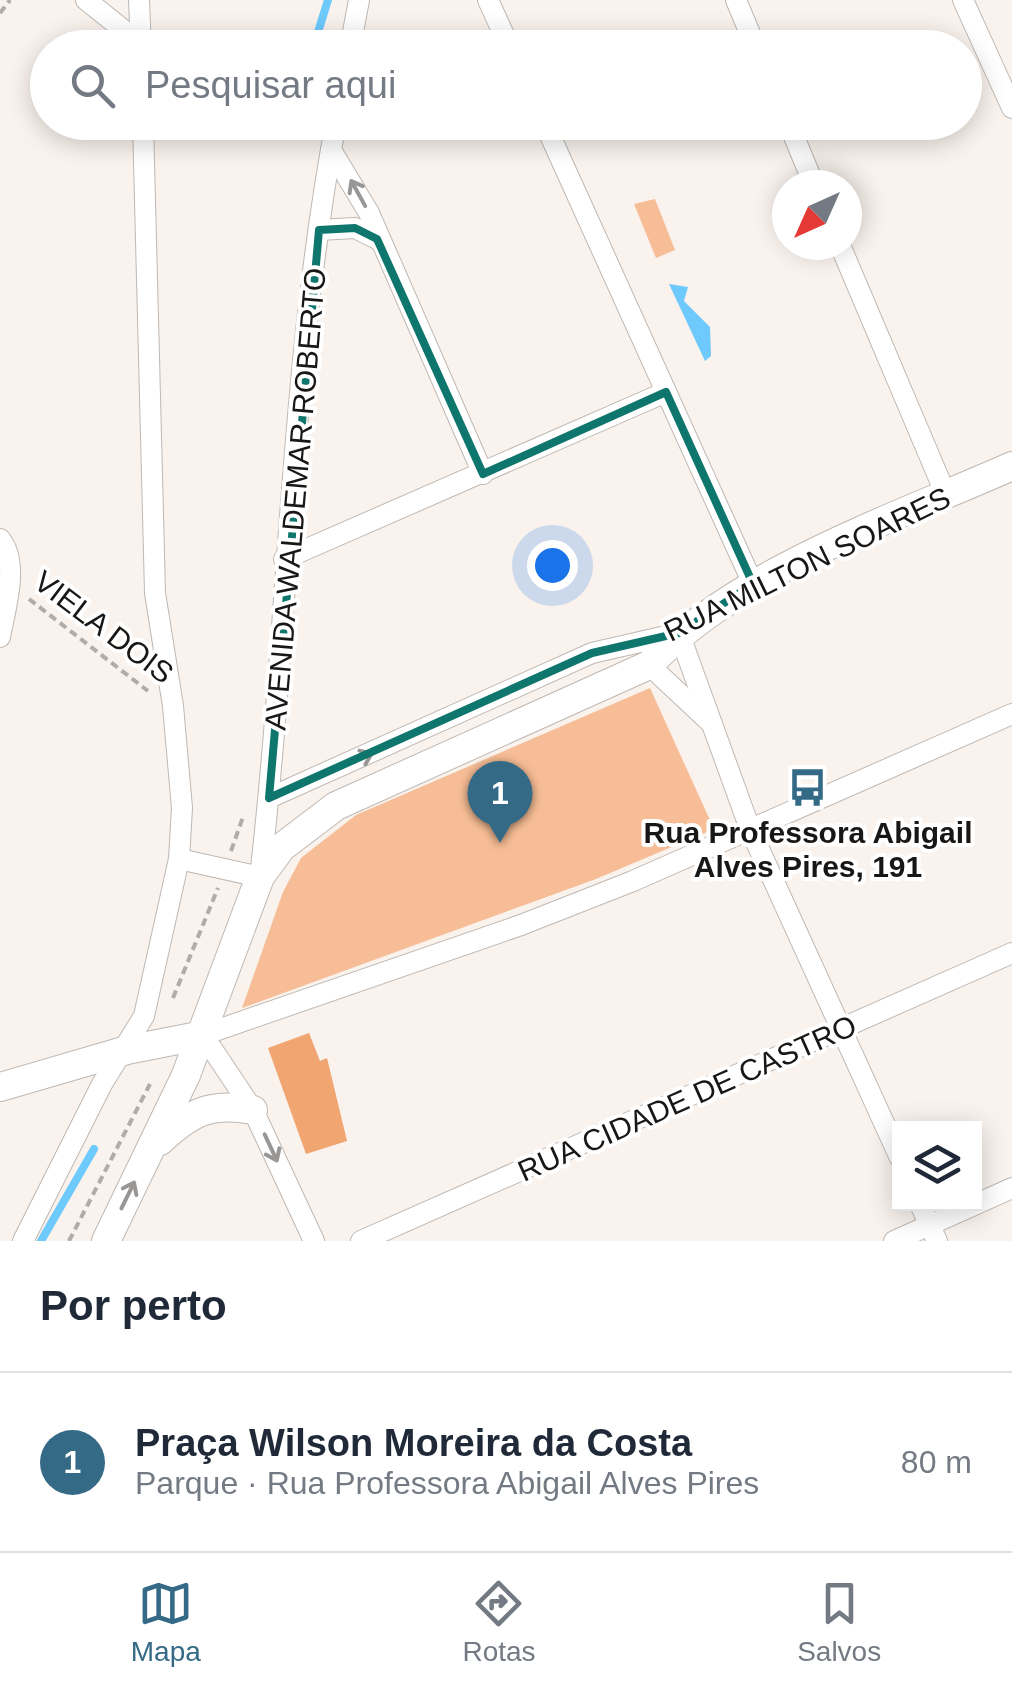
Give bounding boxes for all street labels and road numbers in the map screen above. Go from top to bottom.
street label: AVENIDA WALDEMAR ROBERTO [258,266,332,732]
street label: RUA MILTON SOARES [659,480,955,648]
street label: VIELA DOIS [28,564,180,690]
street label: RUA CIDADE DE CASTRO [513,1008,861,1188]

